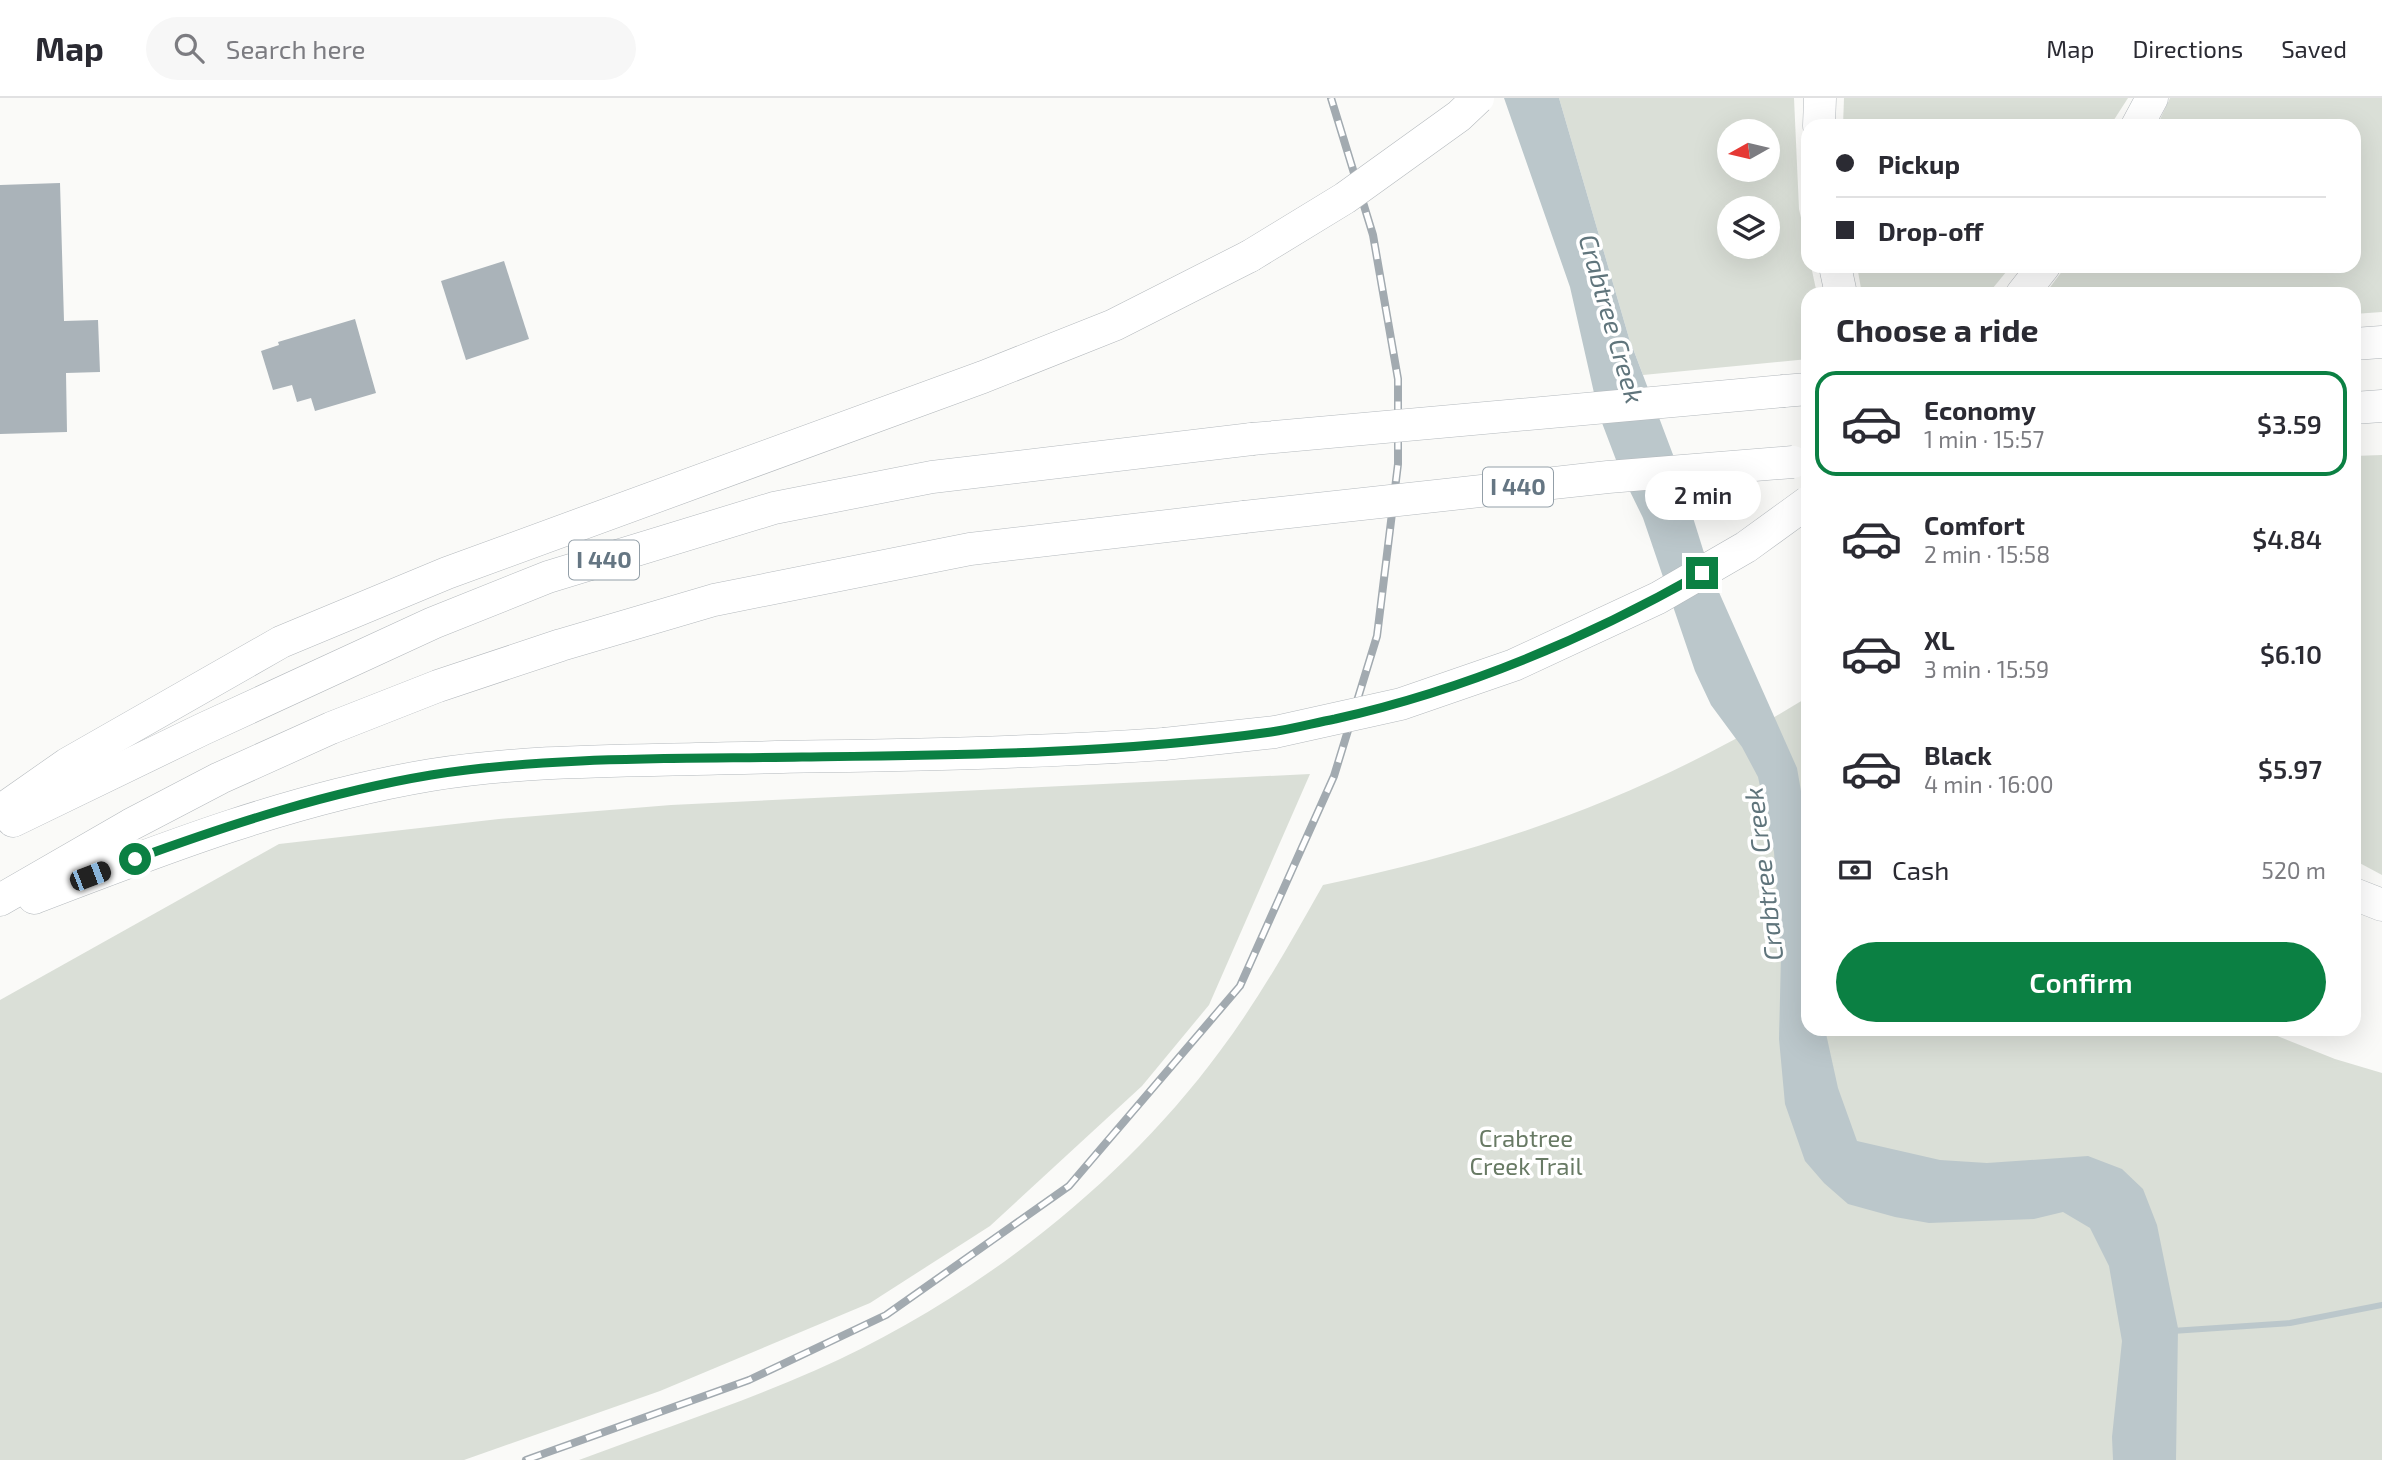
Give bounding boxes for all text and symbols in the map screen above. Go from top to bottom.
search box [146,17,636,80]
text: Map [35,28,104,68]
icon: search [170,29,208,67]
text: Search here [226,33,365,64]
text: Map [2046,34,2094,63]
text: Directions [2132,34,2243,63]
text: Saved [2281,34,2347,63]
north arrow [1717,119,1780,182]
map controls [1717,119,1780,259]
text: Pickup [1878,148,1960,179]
button: layers [1717,196,1780,259]
text: Drop-off [1878,215,1983,246]
water label: Crabtree Creek [1573,230,1651,407]
text: Choose a ride [1836,310,2039,348]
icon: car [1840,392,1903,455]
text: Economy [1924,394,2036,425]
text: $3.59 [2257,408,2322,439]
text: 1 min · 15:57 [1924,425,2044,453]
road number: I 440 [1483,468,1553,506]
callout: 2 min [1644,472,1760,520]
text: 2 min [1674,481,1732,509]
icon: car [1840,507,1903,570]
text: Comfort [1924,509,2025,540]
text: $4.84 [2252,523,2322,554]
road number: I 440 [569,540,639,580]
text: 2 min · 15:58 [1924,540,2050,568]
route end [1686,557,1718,589]
icon: car [1840,622,1903,685]
text: XL [1924,624,1955,655]
text: $6.10 [2260,638,2322,669]
text: 3 min · 15:59 [1924,655,2049,683]
icon: car [1840,737,1903,800]
text: Black [1924,739,1992,770]
text: $5.97 [2258,753,2322,784]
text: 4 min · 16:00 [1924,770,2054,798]
water label: Crabtree Creek [1736,786,1789,963]
route start [119,843,151,875]
icon: cash [1836,851,1874,889]
text: Cash [1892,854,1949,885]
text: 520 m [2262,856,2326,884]
car [67,859,114,893]
button: Confirm [1836,942,2326,1022]
park label: Crabtree Creek Trail [1469,1123,1583,1180]

